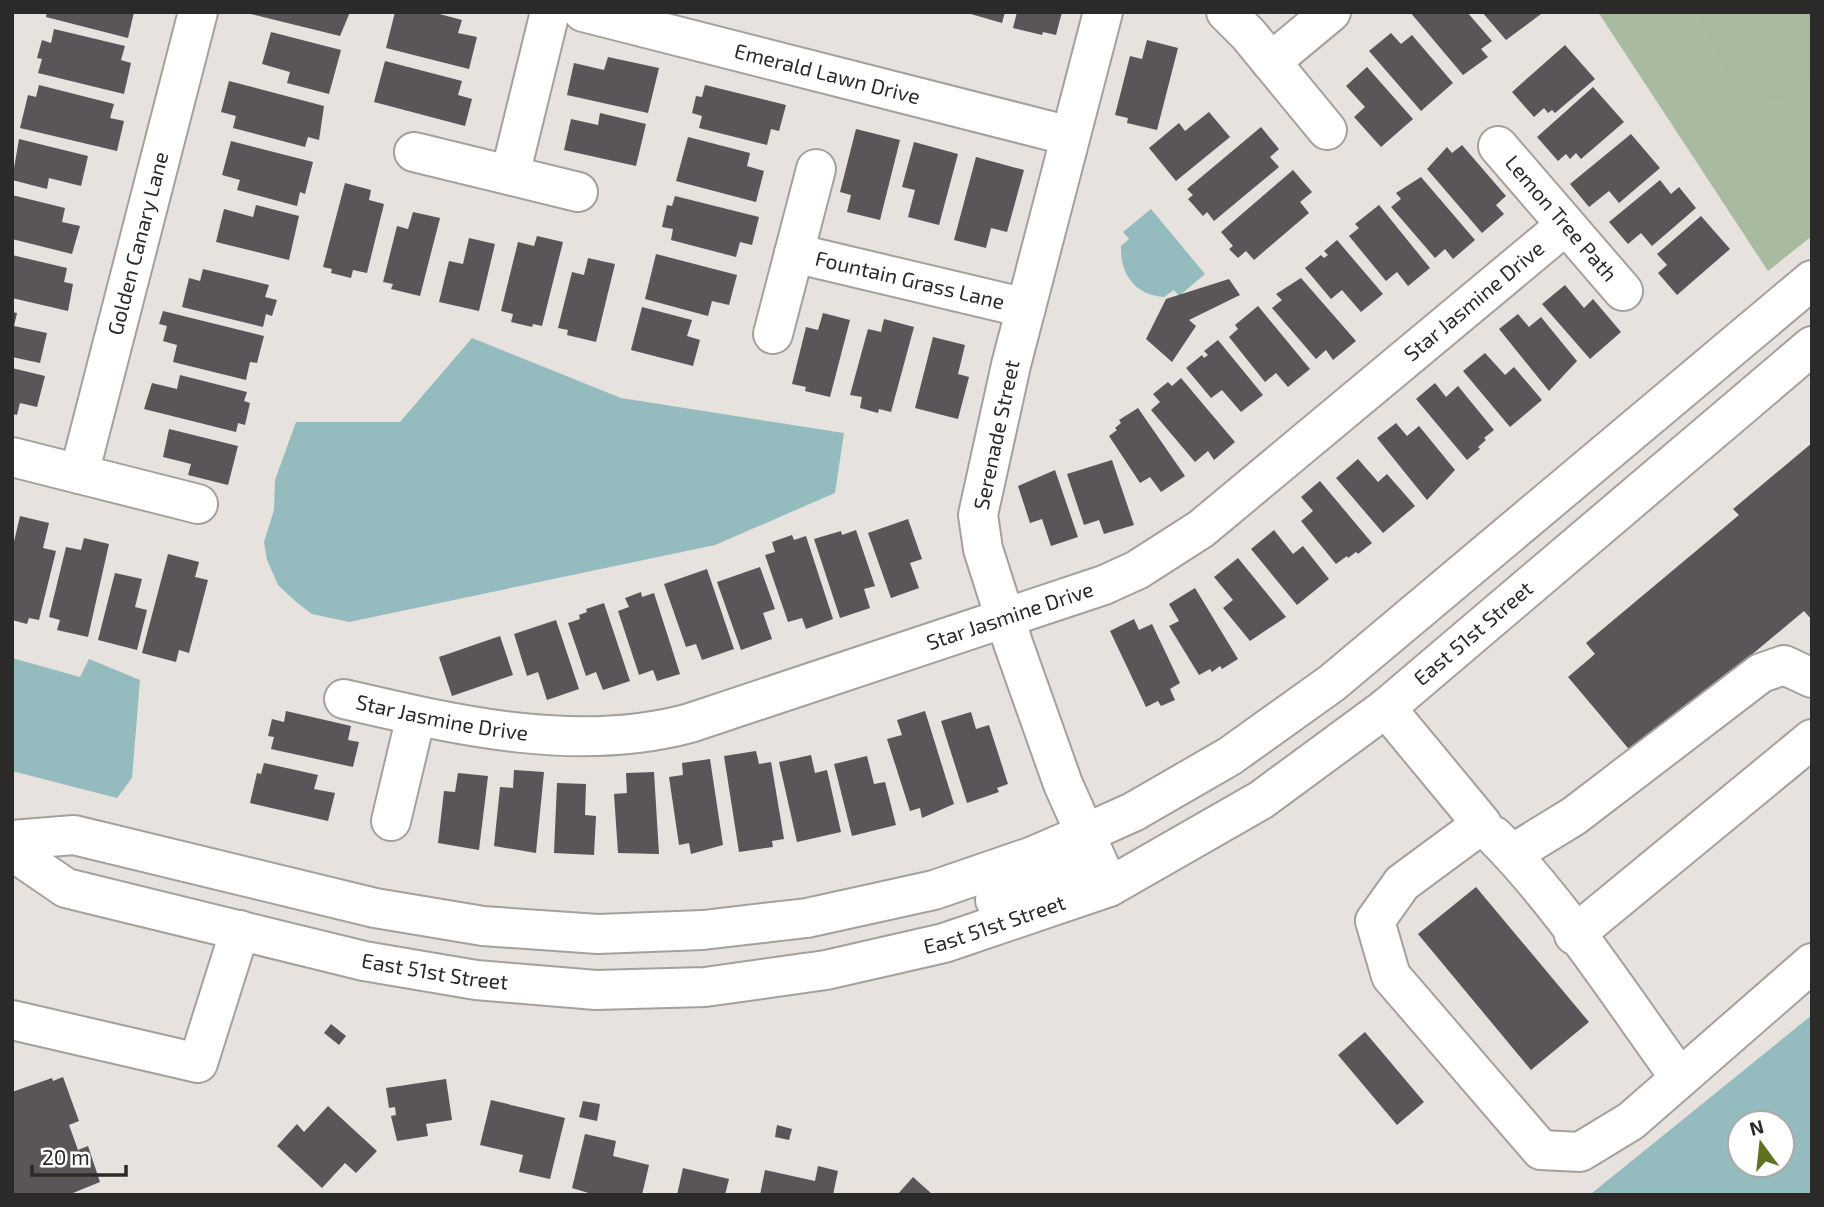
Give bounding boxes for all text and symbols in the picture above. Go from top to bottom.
street label: Emerald Lawn Drive [732,37,923,108]
street label: Golden Canary Lane [101,149,173,338]
street label: Lemon Tree Path [1501,150,1623,286]
street label: Star Jasmine Drive [1398,235,1548,366]
street label: Fountain Grass Lane [813,244,1007,314]
street label: Serenade Street [967,357,1024,512]
street label: Star Jasmine Drive [923,575,1096,654]
street label: East 51st Street [1408,575,1537,690]
street label: Star Jasmine Drive [354,688,529,745]
street label: East 51st Street [921,889,1068,958]
street label: East 51st Street [360,947,509,994]
north arrow [1726,1109,1796,1179]
text: N [1747,1114,1766,1140]
scale bar [32,1134,126,1178]
text: 20 m [42,1144,90,1169]

